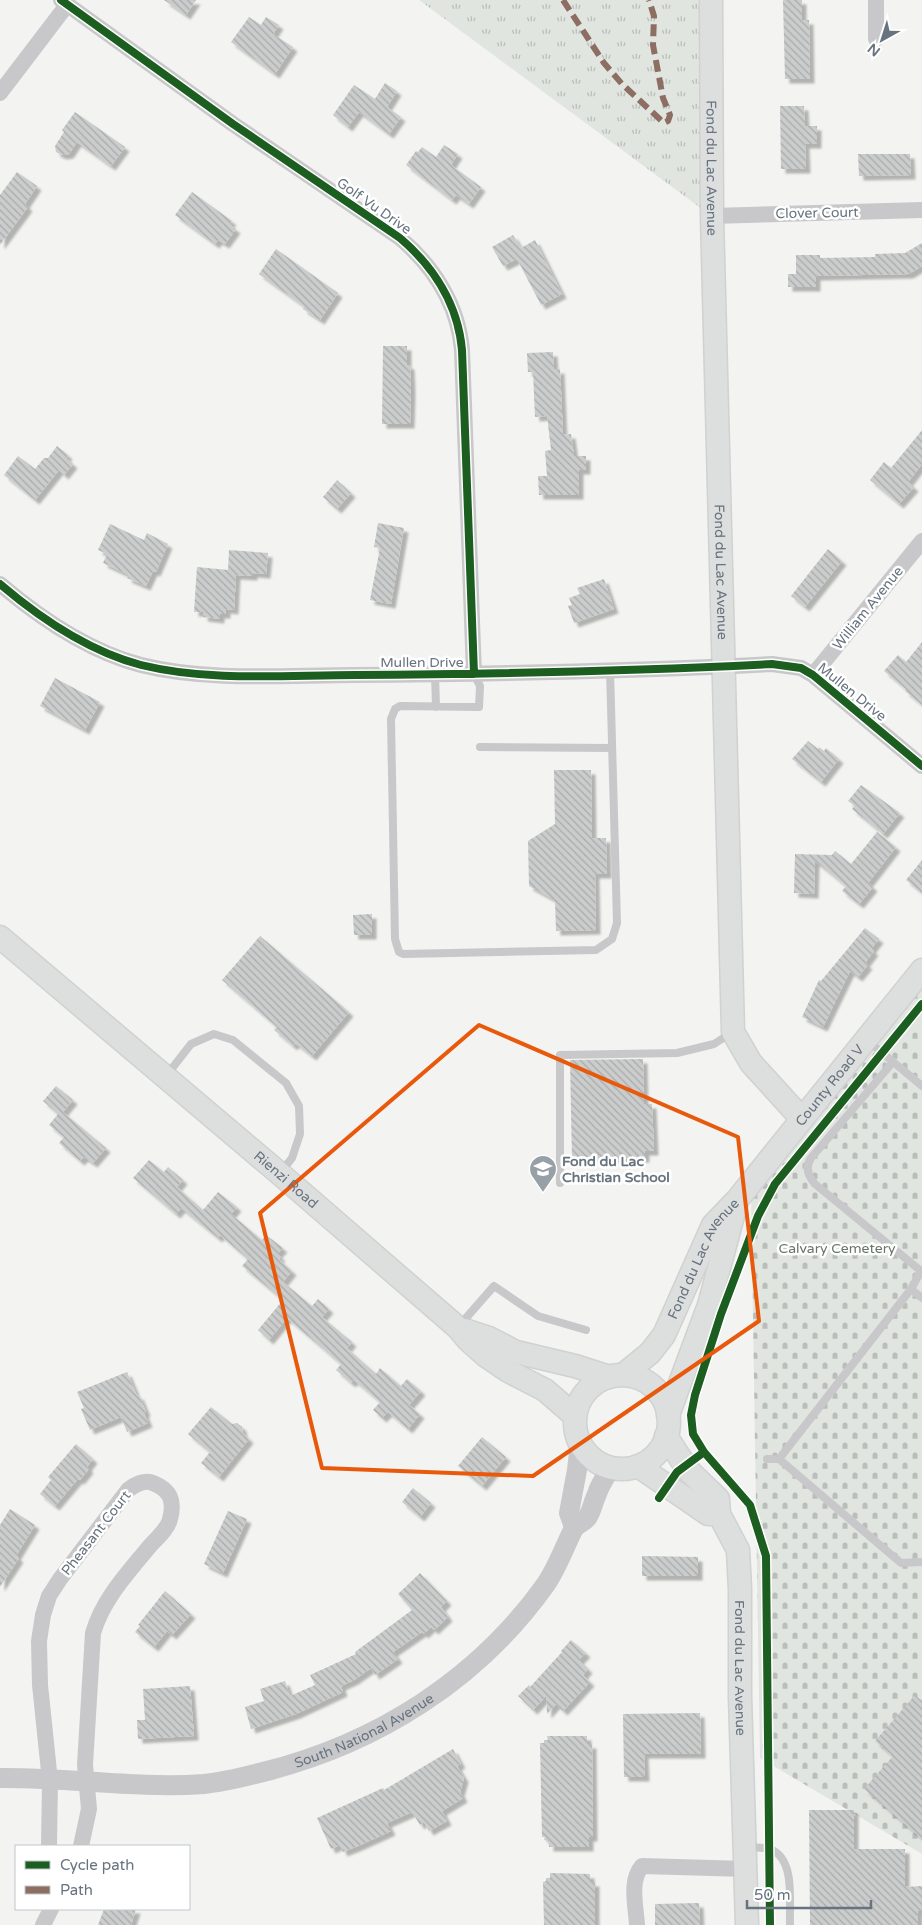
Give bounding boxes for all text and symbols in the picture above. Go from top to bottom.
north arrow [857,15,907,65]
text: N [864,40,884,60]
street label: Fond du Lac Avenue [703,100,721,236]
street label: Golf Vu Drive [333,174,415,238]
street label: Clover Court [775,204,859,222]
street label: Fond du Lac Avenue [711,504,731,640]
street label: William Avenue [829,563,907,653]
street label: Mullen Drive [380,654,464,671]
street label: Mullen Drive [814,659,890,725]
street label: County Road V [791,1041,867,1129]
street label: Rienzi Road [251,1147,322,1212]
place label: Fond du Lac Christian School [562,1153,670,1186]
school or university icon: Fond du Lac Christian School [528,1154,558,1193]
street label: Fond du Lac Avenue [664,1195,743,1322]
park label: Calvary Cemetery [778,1240,896,1257]
street label: Pheasant Court [58,1487,135,1579]
street label: Fond du Lac Avenue [731,1600,750,1736]
street label: South National Avenue [292,1689,437,1771]
legend [15,1845,190,1910]
text: Cycle path [60,1856,134,1874]
scale bar [747,1878,871,1910]
text: Path [60,1881,93,1899]
text: 50 m [754,1886,791,1904]

